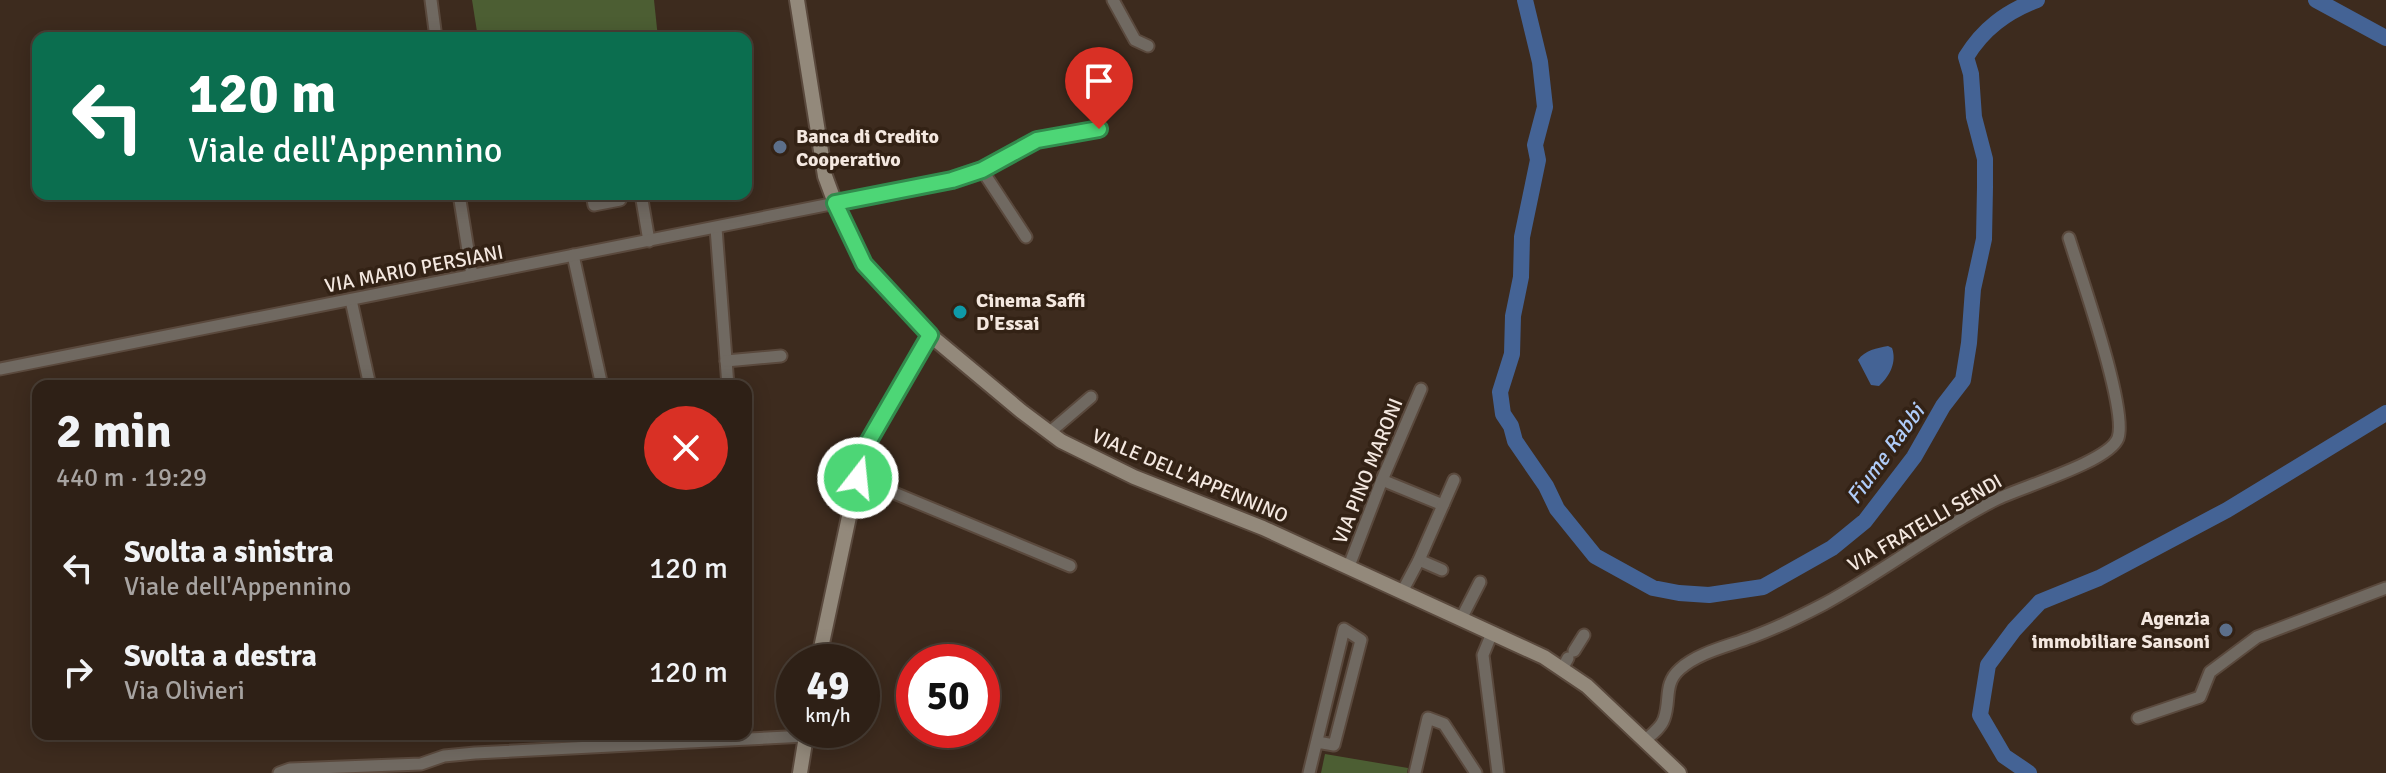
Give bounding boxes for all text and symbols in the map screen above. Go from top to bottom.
pin [1065,47,1133,129]
text: 120 m [188,59,336,128]
icon: arrive [1077,59,1121,103]
icon: left [56,64,160,168]
place label: Banca di Credito Cooperativo [796,124,939,172]
text: Viale dell'Appennino [188,128,503,173]
marker: Banca di Credito Cooperativo [771,138,789,156]
street label: VIA MARIO PERSIANI [323,239,505,299]
place label: Cinema Saffi D'Essai [976,288,1085,336]
marker: Cinema Saffi D'Essai [951,303,969,321]
street label: VIA PINO MARONI [1327,394,1409,548]
water label: Fiume Rabbi [1840,397,1931,509]
text: 2 min [56,402,172,461]
button: close [644,406,728,490]
street label: VIALE DELL'APPENNINO [1088,423,1292,529]
position arrow [816,436,900,520]
text: 440 m · 19:29 [56,462,207,494]
street label: VIA FRATELLI SENDI [1843,469,2007,577]
text: Svolta a sinistra [124,534,334,571]
icon: left [56,546,100,590]
text: 120 m [649,550,728,587]
text: Viale dell'Appennino [124,571,351,603]
place label: Agenzia immobiliare Sansoni [2032,606,2210,654]
marker: Agenzia immobiliare Sansoni [2217,621,2235,639]
text: Svolta a destra [124,638,317,675]
speed limit sign: 50 [896,644,1000,748]
icon: right [56,650,100,694]
text: 120 m [649,654,728,691]
text: 49 [806,661,850,711]
text: Via Olivieri [124,675,245,707]
text: km/h [805,703,851,728]

